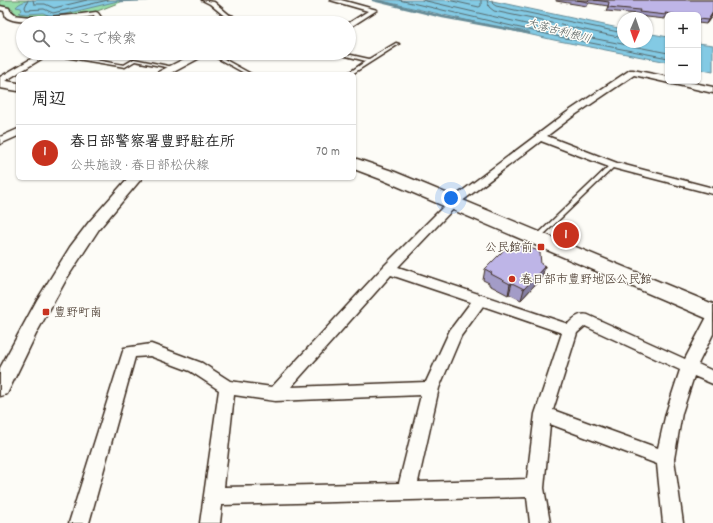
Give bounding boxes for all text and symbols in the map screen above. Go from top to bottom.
north arrow [617,12,653,48]
map controls [665,12,701,84]
button: + [665,12,701,48]
search box [16,16,356,60]
water label: 大落古利根川 [525,16,592,48]
icon: search [30,27,52,49]
text: ここで検索 [62,29,137,51]
button: − [665,48,701,84]
text: 周辺 [32,89,66,113]
text: 春日部警察署豊野駐在所 [70,132,235,154]
text: 1 [44,143,46,162]
text: 70 m [316,143,340,162]
text: 公共施設 · 春日部松伏線 [70,157,209,176]
your location [441,188,461,208]
pin: 1 [553,220,579,250]
place label: 公民館前 [485,240,533,257]
marker: 公民館前 [536,242,546,252]
place label: 春日部市豊野地区公民館 [520,272,652,289]
marker: 春日部市豊野地区公民館 [507,274,517,284]
place label: 豊野町南 [54,305,102,322]
marker: 豊野町南 [41,307,51,317]

